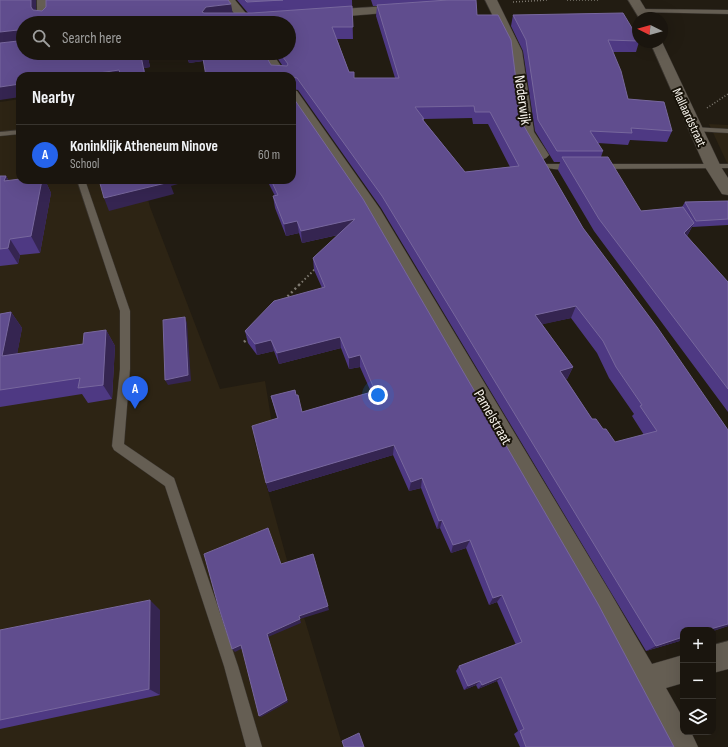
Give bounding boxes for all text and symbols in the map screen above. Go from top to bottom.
north arrow [632,12,668,48]
search box [16,16,296,60]
icon: search [30,27,52,49]
text: Search here [62,29,122,48]
street label: Nederwijk [510,74,535,126]
street label: Mallaardstraat [669,86,710,149]
text: Nearby [32,88,75,108]
text: Koninklijk Atheneum Ninove [70,137,218,156]
text: A [42,147,48,163]
text: 60 m [258,147,280,163]
text: School [70,156,100,172]
pin: A [122,376,148,409]
your location [368,385,388,405]
street label: Pamelstraat [469,386,516,449]
map controls [680,627,716,735]
button: + [680,627,716,663]
button: − [680,663,716,699]
button: layers [680,699,716,735]

